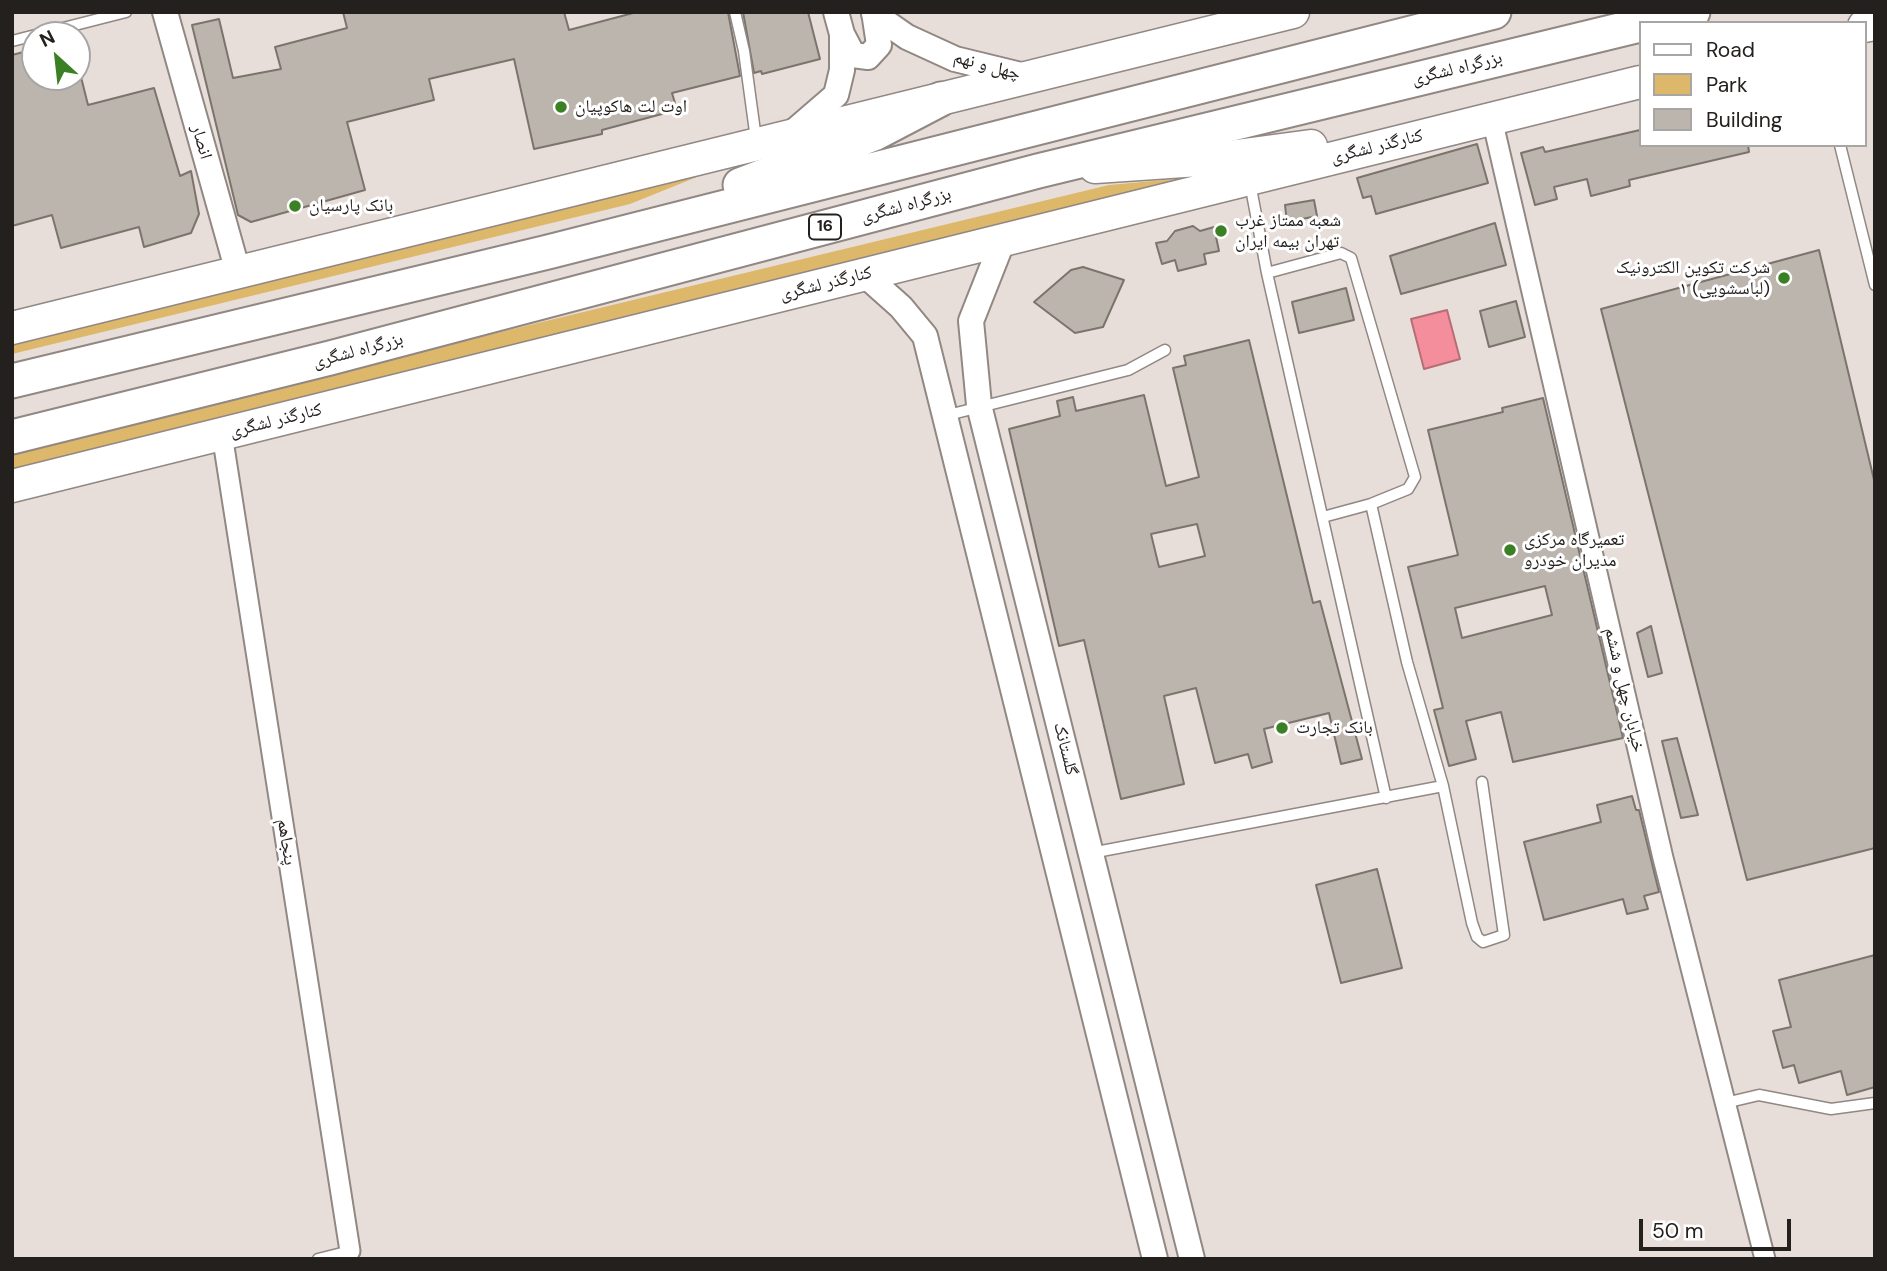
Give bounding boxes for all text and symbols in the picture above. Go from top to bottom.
north arrow [21,21,91,91]
legend [1638,21,1866,147]
text: N [35,24,59,53]
text: Road [1706,36,1755,64]
street label: چهل و نهم [951,47,1023,85]
street label: بزرگراه لشگری [1409,47,1505,91]
text: Park [1706,71,1747,99]
place label: اوت لت هاکوپیان [575,96,687,118]
marker: اوت لت هاکوپیان [553,99,569,115]
text: Building [1706,106,1782,134]
street label: انصار [186,122,216,162]
street label: کنارگذر لشگری [1329,125,1425,169]
street label: بزرگراه لشگری [858,184,954,228]
place label: بانک پارسیان [309,195,393,217]
marker: بانک پارسیان [287,198,303,214]
place label: شعبه ممتاز غرب تهران بیمه ایران [1235,210,1341,252]
road number: 16 [809,215,841,240]
marker: شعبه ممتاز غرب تهران بیمه ایران [1213,223,1229,239]
place label: شرکت تکوین الکترونیک ۱ (لباسشویی) [1616,257,1770,300]
street label: کنارگذر لشگری [778,262,874,306]
marker: شرکت تکوین الکترونیک ۱ (لباسشویی) [1776,270,1792,286]
street label: بزرگراه لشگری [310,329,406,373]
street label: کنارگذر لشگری [228,399,324,443]
place label: تعمیرگاه مرکزی مدیران خودرو [1524,529,1624,572]
marker: تعمیرگاه مرکزی مدیران خودرو [1502,542,1518,558]
street label: خیابان چهل و ششم [1599,625,1649,755]
place label: بانک تجارت [1296,717,1373,739]
street label: گلستانک [1048,720,1082,778]
marker: بانک تجارت [1274,720,1290,736]
street label: پنجاهم [272,817,300,867]
scale bar [1642,1204,1794,1248]
text: 50 m [1652,1217,1703,1245]

